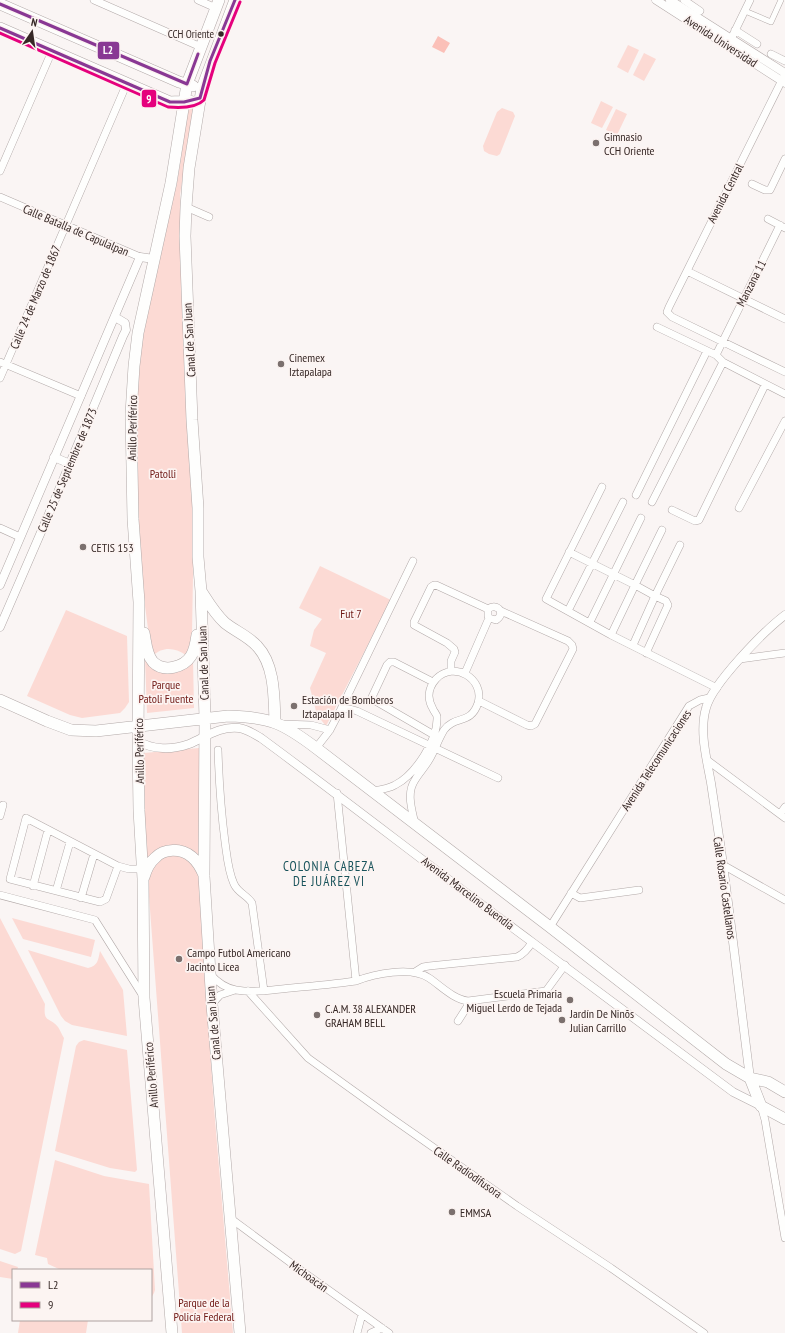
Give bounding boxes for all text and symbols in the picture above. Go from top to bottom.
north arrow [12,12,52,52]
street label: Avenida Universidad [682,12,760,70]
text: N [30,15,39,30]
place label: CCH Oriente [168,27,214,41]
marker: CCH Oriente [216,29,226,39]
line badge: L2 [97,41,120,60]
text: L2 [103,43,113,57]
line badge: 9 [141,89,157,108]
text: 9 [146,92,152,106]
place label: Gimnasio CCH Oriente [604,129,655,158]
marker: Gimnasio CCH Oriente [591,138,601,148]
street label: Avenida Central [704,161,747,225]
street label: Calle Batalla de Capulalpan [21,201,131,259]
street label: Calle 24 de Marzo de 1867 [6,243,64,351]
street label: Manzana 11 [733,257,769,309]
street label: Canal de San Juan [180,303,198,377]
place label: Cinemex Iztapalapa [289,350,332,379]
marker: Cinemex Iztapalapa [276,359,286,369]
street label: Anillo Periférico [124,395,140,461]
street label: Calle 25 de Septiembre de 1873 [34,406,100,534]
park label: Patolli [150,466,176,481]
place label: CETIS 153 [91,540,134,555]
marker: CETIS 153 [78,542,88,552]
park label: Fut 7 [340,606,362,621]
street label: Canal de San Juan [194,626,212,700]
park label: Parque Patoli Fuente [139,677,193,706]
place label: Estación de Bomberos Iztapalapa II [302,692,393,721]
marker: Estación de Bomberos Iztapalapa II [289,701,299,711]
street label: Avenida Telecomunicaciones [618,707,694,813]
street label: Anillo Periférico [131,718,147,784]
street label: Calle Rosario Castellanos [710,836,740,940]
street label: Avenida Marcelino Buendía [419,853,517,933]
district label: COLONIA CABEZA DE JUÁREZ VI [283,858,375,890]
place label: Campo Futbol Americano Jacinto Licea [186,945,291,974]
marker: Campo Futbol Americano Jacinto Licea [174,954,184,964]
street label: Canal de San Juan [202,985,224,1061]
place label: Escuela Primaria Miguel Lerdo de Tejada [467,986,562,1015]
marker: Escuela Primaria Miguel Lerdo de Tejada [565,995,575,1005]
place label: C.A.M. 38 ALEXANDER GRAHAM BELL [325,1001,416,1030]
place label: Jardín De Ninõs Julian Carrillo [569,1006,634,1035]
marker: C.A.M. 38 ALEXANDER GRAHAM BELL [312,1010,322,1020]
marker: Jardín De Ninõs Julian Carrillo [557,1015,567,1025]
street label: Anillo Periférico [141,1042,161,1108]
street label: Calle Radiodifusora [431,1143,505,1201]
place label: EMMSA [460,1205,492,1220]
marker: EMMSA [447,1207,457,1217]
street label: Michoacán [287,1257,331,1295]
legend [12,1269,152,1321]
text: L2 [48,1277,58,1292]
park label: Parque de la Policía Federal [174,1295,235,1324]
text: 9 [48,1297,53,1312]

